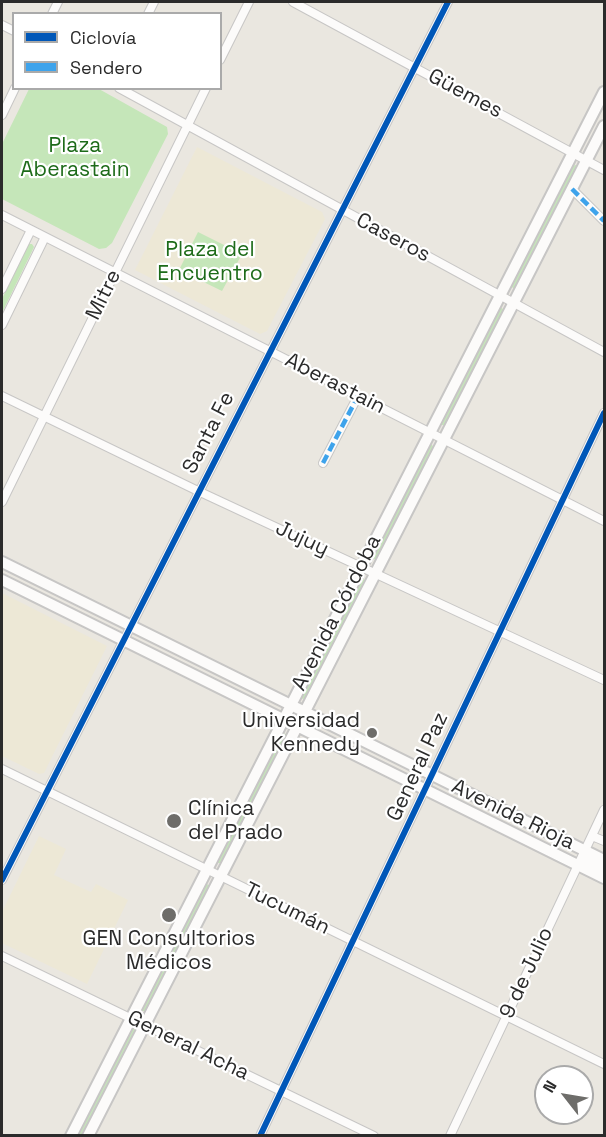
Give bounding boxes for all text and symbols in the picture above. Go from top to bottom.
legend [12,12,222,90]
text: Ciclovía [70,26,136,49]
text: Sendero [70,56,143,79]
street label: Güemes [423,64,507,124]
park label: Plaza Aberastain [20,133,130,183]
street label: Caseros [352,208,434,268]
park label: Plaza del Encuentro [157,237,263,287]
street label: Mitre [81,266,127,324]
street label: Aberastain [281,348,389,420]
street label: Santa Fe [178,388,240,478]
street label: Jujuy [271,516,333,562]
street label: Avenida Córdoba [287,531,387,695]
place label: Universidad Kennedy [242,708,360,758]
street label: General Paz [382,709,454,825]
marker: Universidad Kennedy [365,726,379,740]
street label: Avenida Rioja [447,774,579,856]
place label: Clínica del Prado [188,796,283,846]
marker: Clínica del Prado [165,812,183,830]
street label: Tucumán [240,878,334,940]
marker: GEN Consultorios Médicos [160,906,178,924]
street label: 9 de Julio [495,923,559,1023]
place label: GEN Consultorios Médicos [83,926,255,976]
street label: General Acha [123,1006,253,1086]
north arrow [534,1065,594,1125]
text: N [538,1077,562,1097]

